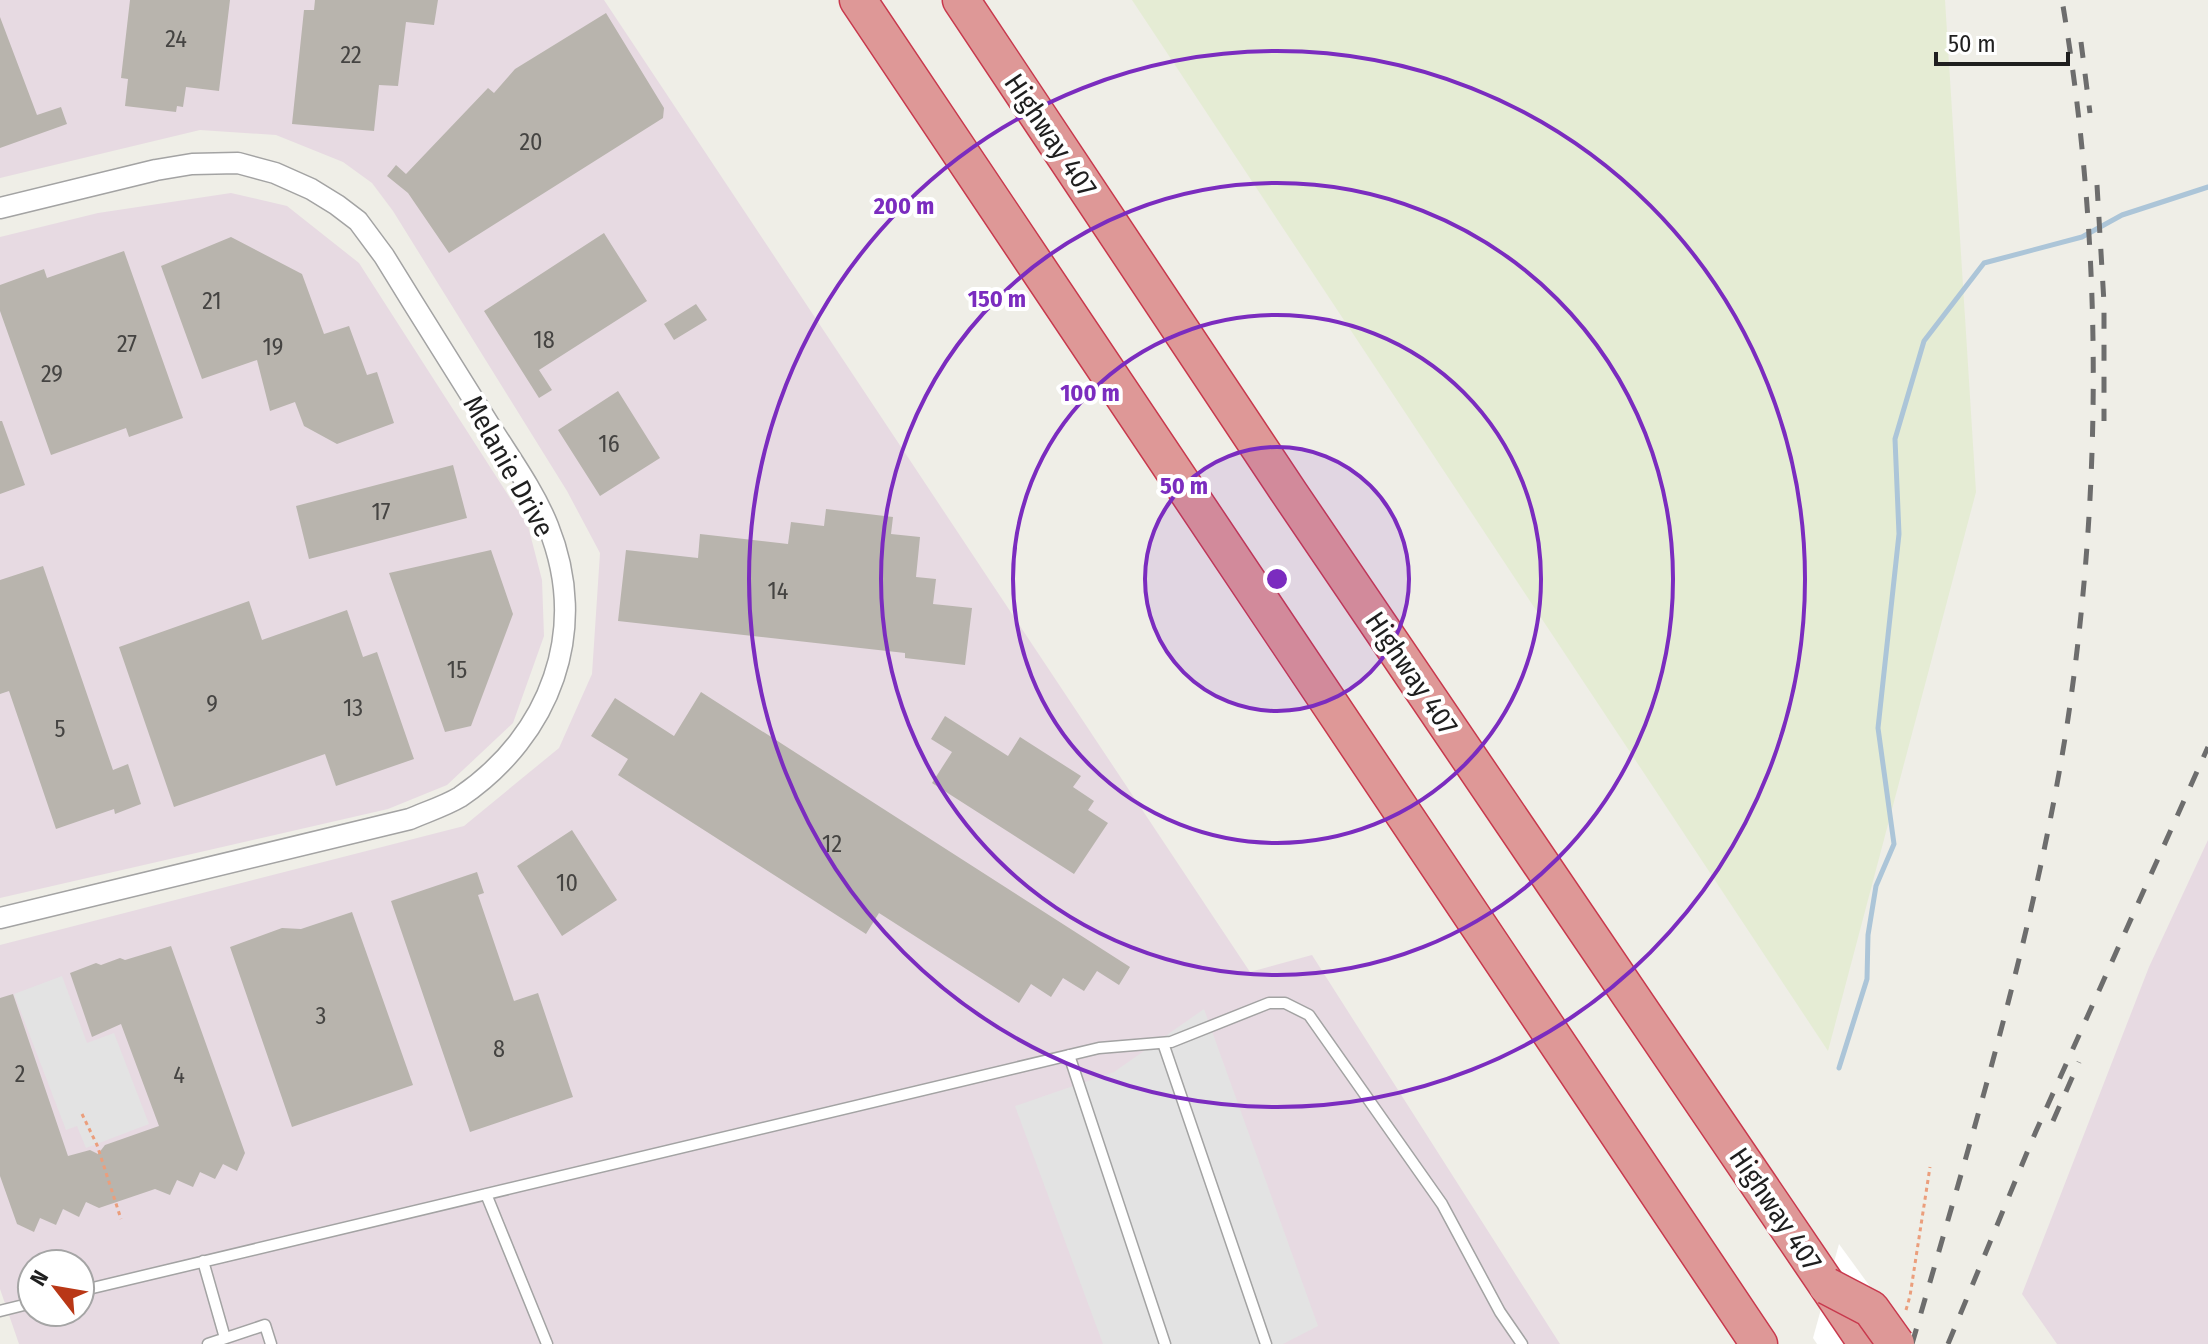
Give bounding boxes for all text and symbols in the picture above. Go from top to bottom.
scale bar [1936,16,2068,66]
house number: 24 [165,25,187,53]
text: 50 m [1948,30,1996,58]
house number: 22 [340,41,362,69]
street label: Highway 407 [997,67,1104,203]
house number: 20 [519,128,543,156]
text: 200 m [873,192,934,220]
text: 150 m [968,285,1026,313]
house number: 21 [202,287,222,315]
house number: 18 [533,326,555,354]
house number: 27 [117,330,137,358]
house number: 19 [262,333,284,361]
house number: 29 [41,360,63,388]
text: 100 m [1060,379,1120,407]
street label: Melanie Drive [456,390,561,543]
house number: 16 [598,430,620,458]
text: 50 m [1160,472,1208,500]
house number: 17 [371,498,391,526]
centre of rings [1263,565,1291,593]
house number: 14 [768,577,788,605]
street label: Highway 407 [1358,605,1465,741]
house number: 15 [447,656,467,684]
house number: 9 [206,690,218,718]
house number: 13 [343,694,363,722]
house number: 5 [54,715,66,743]
house number: 12 [822,830,842,858]
house number: 10 [556,869,578,897]
house number: 3 [316,1002,326,1030]
house number: 8 [493,1035,505,1063]
house number: 2 [15,1060,25,1088]
house number: 4 [173,1061,185,1089]
street label: Highway 407 [1722,1141,1829,1277]
north arrow [16,1248,96,1328]
text: N [24,1265,54,1291]

